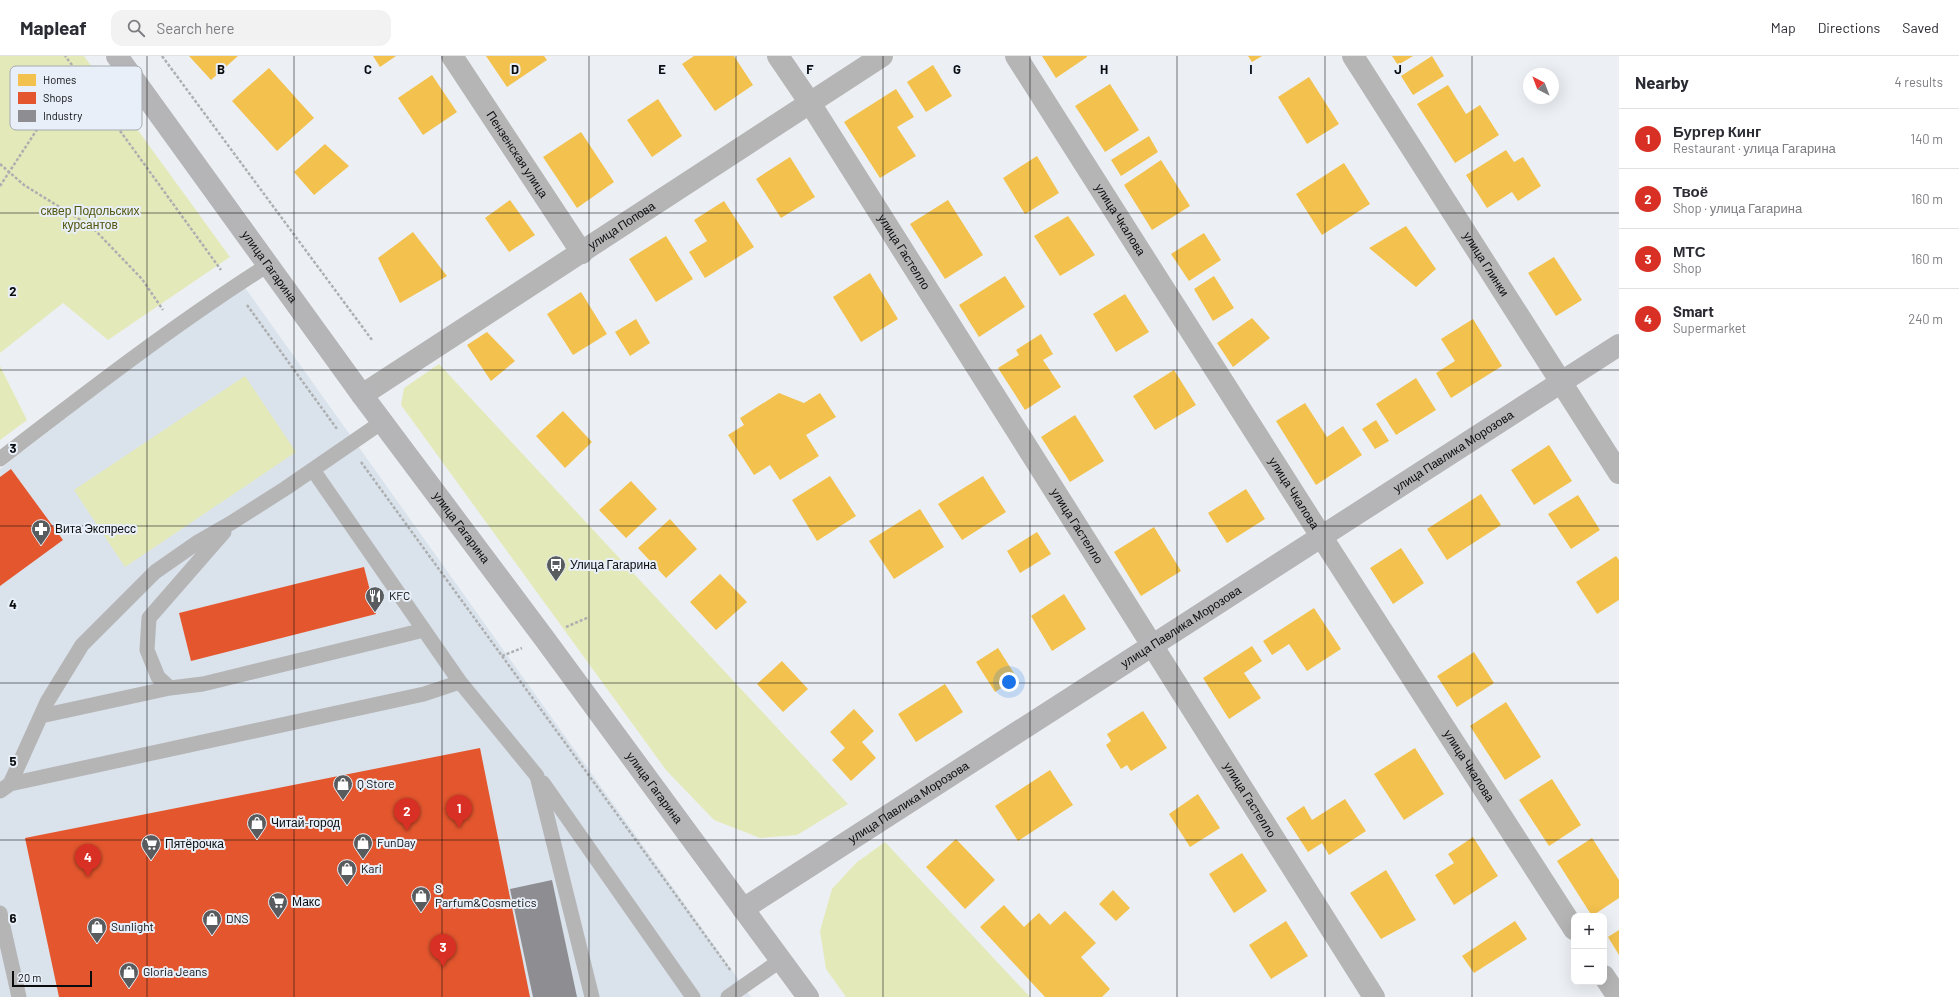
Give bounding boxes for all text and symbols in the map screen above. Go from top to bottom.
search box [111,10,391,46]
text: Mapleaf [20,16,87,39]
icon: search [125,17,147,39]
text: Search here [157,19,235,37]
text: Map [1771,19,1796,36]
text: Directions [1818,19,1880,36]
text: Saved [1902,19,1939,36]
text: B [217,61,225,77]
text: C [364,61,372,77]
text: D [511,61,519,77]
text: E [658,61,666,77]
text: F [806,61,814,77]
text: G [953,61,961,77]
text: H [1100,61,1108,77]
text: I [1249,61,1253,77]
text: J [1394,61,1402,77]
legend [10,66,142,130]
north arrow [1523,68,1559,104]
text: Nearby [1635,72,1689,92]
text: Homes [43,73,76,86]
text: 4 results [1895,74,1943,90]
text: Shops [43,91,73,104]
street label: Пензенская улица [484,108,552,200]
text: Industry [43,109,82,122]
text: Бургер Кинг [1673,122,1761,140]
text: 1 [1646,131,1650,147]
text: 140 m [1911,131,1943,147]
text: Restaurant · улица Гагарина [1673,140,1836,156]
street label: улица Чкалова [1092,181,1149,258]
text: Твоё [1673,182,1708,200]
text: 2 [1644,191,1652,207]
text: 160 m [1911,191,1943,207]
street label: улица Попова [585,198,657,253]
text: Shop · улица Гагарина [1673,200,1802,216]
park label: сквер Подольских курсантов [41,203,139,232]
street label: улица Гастелло [875,211,934,292]
street label: улица Гагарина [239,227,301,305]
street label: улица Глинки [1460,229,1512,298]
text: МТС [1673,242,1706,260]
text: 3 [1644,251,1652,267]
text: 160 m [1911,251,1943,267]
text: Shop [1673,260,1702,276]
text: 2 [9,283,17,299]
text: Smart [1673,302,1714,320]
text: 4 [1644,311,1652,327]
text: 240 m [1908,311,1943,327]
text: Supermarket [1673,320,1746,336]
street label: улица Павлика Морозова [1390,407,1516,495]
text: 3 [9,440,17,456]
street label: улица Чкалова [1266,454,1323,531]
street label: улица Гастелло [1048,485,1107,566]
street label: улица Гагарина [430,489,494,566]
pharmacy icon: Вита Экспресс [30,518,52,546]
place label: Вита Экспресс [55,521,136,536]
bus stop icon: Улица Гагарина [545,554,567,582]
place label: Улица Гагарина [570,557,657,572]
street label: улица Павлика Морозова [1118,582,1244,671]
restaurant icon: KFC [364,585,386,613]
place label: KFC [389,588,410,602]
text: 4 [9,596,17,612]
your location [999,672,1019,692]
street label: улица Чкалова [1441,727,1498,804]
street label: улица Гагарина [623,749,686,826]
text: 5 [9,753,17,769]
street label: улица Павлика Морозова [845,757,971,846]
street label: улица Гастелло [1221,759,1280,840]
shop icon: Q Store [332,773,354,801]
place label: Q Store [357,776,395,790]
pin: 1 [446,795,472,828]
pin: 2 [394,798,420,831]
shop icon: Читай-город [246,812,268,840]
place label: Читай-город [271,815,340,830]
shop icon: FunDay [352,832,374,860]
supermarket icon: Пятёрочка [140,833,162,861]
place label: FunDay [377,835,416,849]
place label: Пятёрочка [165,836,224,851]
pin: 4 [75,844,101,877]
shop icon: Kari [336,858,358,886]
place label: Kari [361,861,382,875]
place label: S Parfum&Cosmetics [435,881,537,909]
shop icon: S Parfum&Cosmetics [410,885,432,913]
supermarket icon: Макс [267,891,289,919]
place label: Макс [292,894,320,908]
shop icon: DNS [201,908,223,936]
text: 6 [10,910,17,926]
place label: DNS [226,911,249,925]
map controls [1571,913,1607,985]
button: + [1571,913,1607,949]
shop icon: Sunlight [86,916,108,944]
place label: Sunlight [111,919,154,933]
pin: 3 [430,934,456,967]
button: − [1571,949,1607,985]
shop icon: Gloria Jeans [118,961,140,989]
place label: Gloria Jeans [143,964,207,978]
scale bar [12,969,92,988]
text: 20 m [18,971,41,984]

